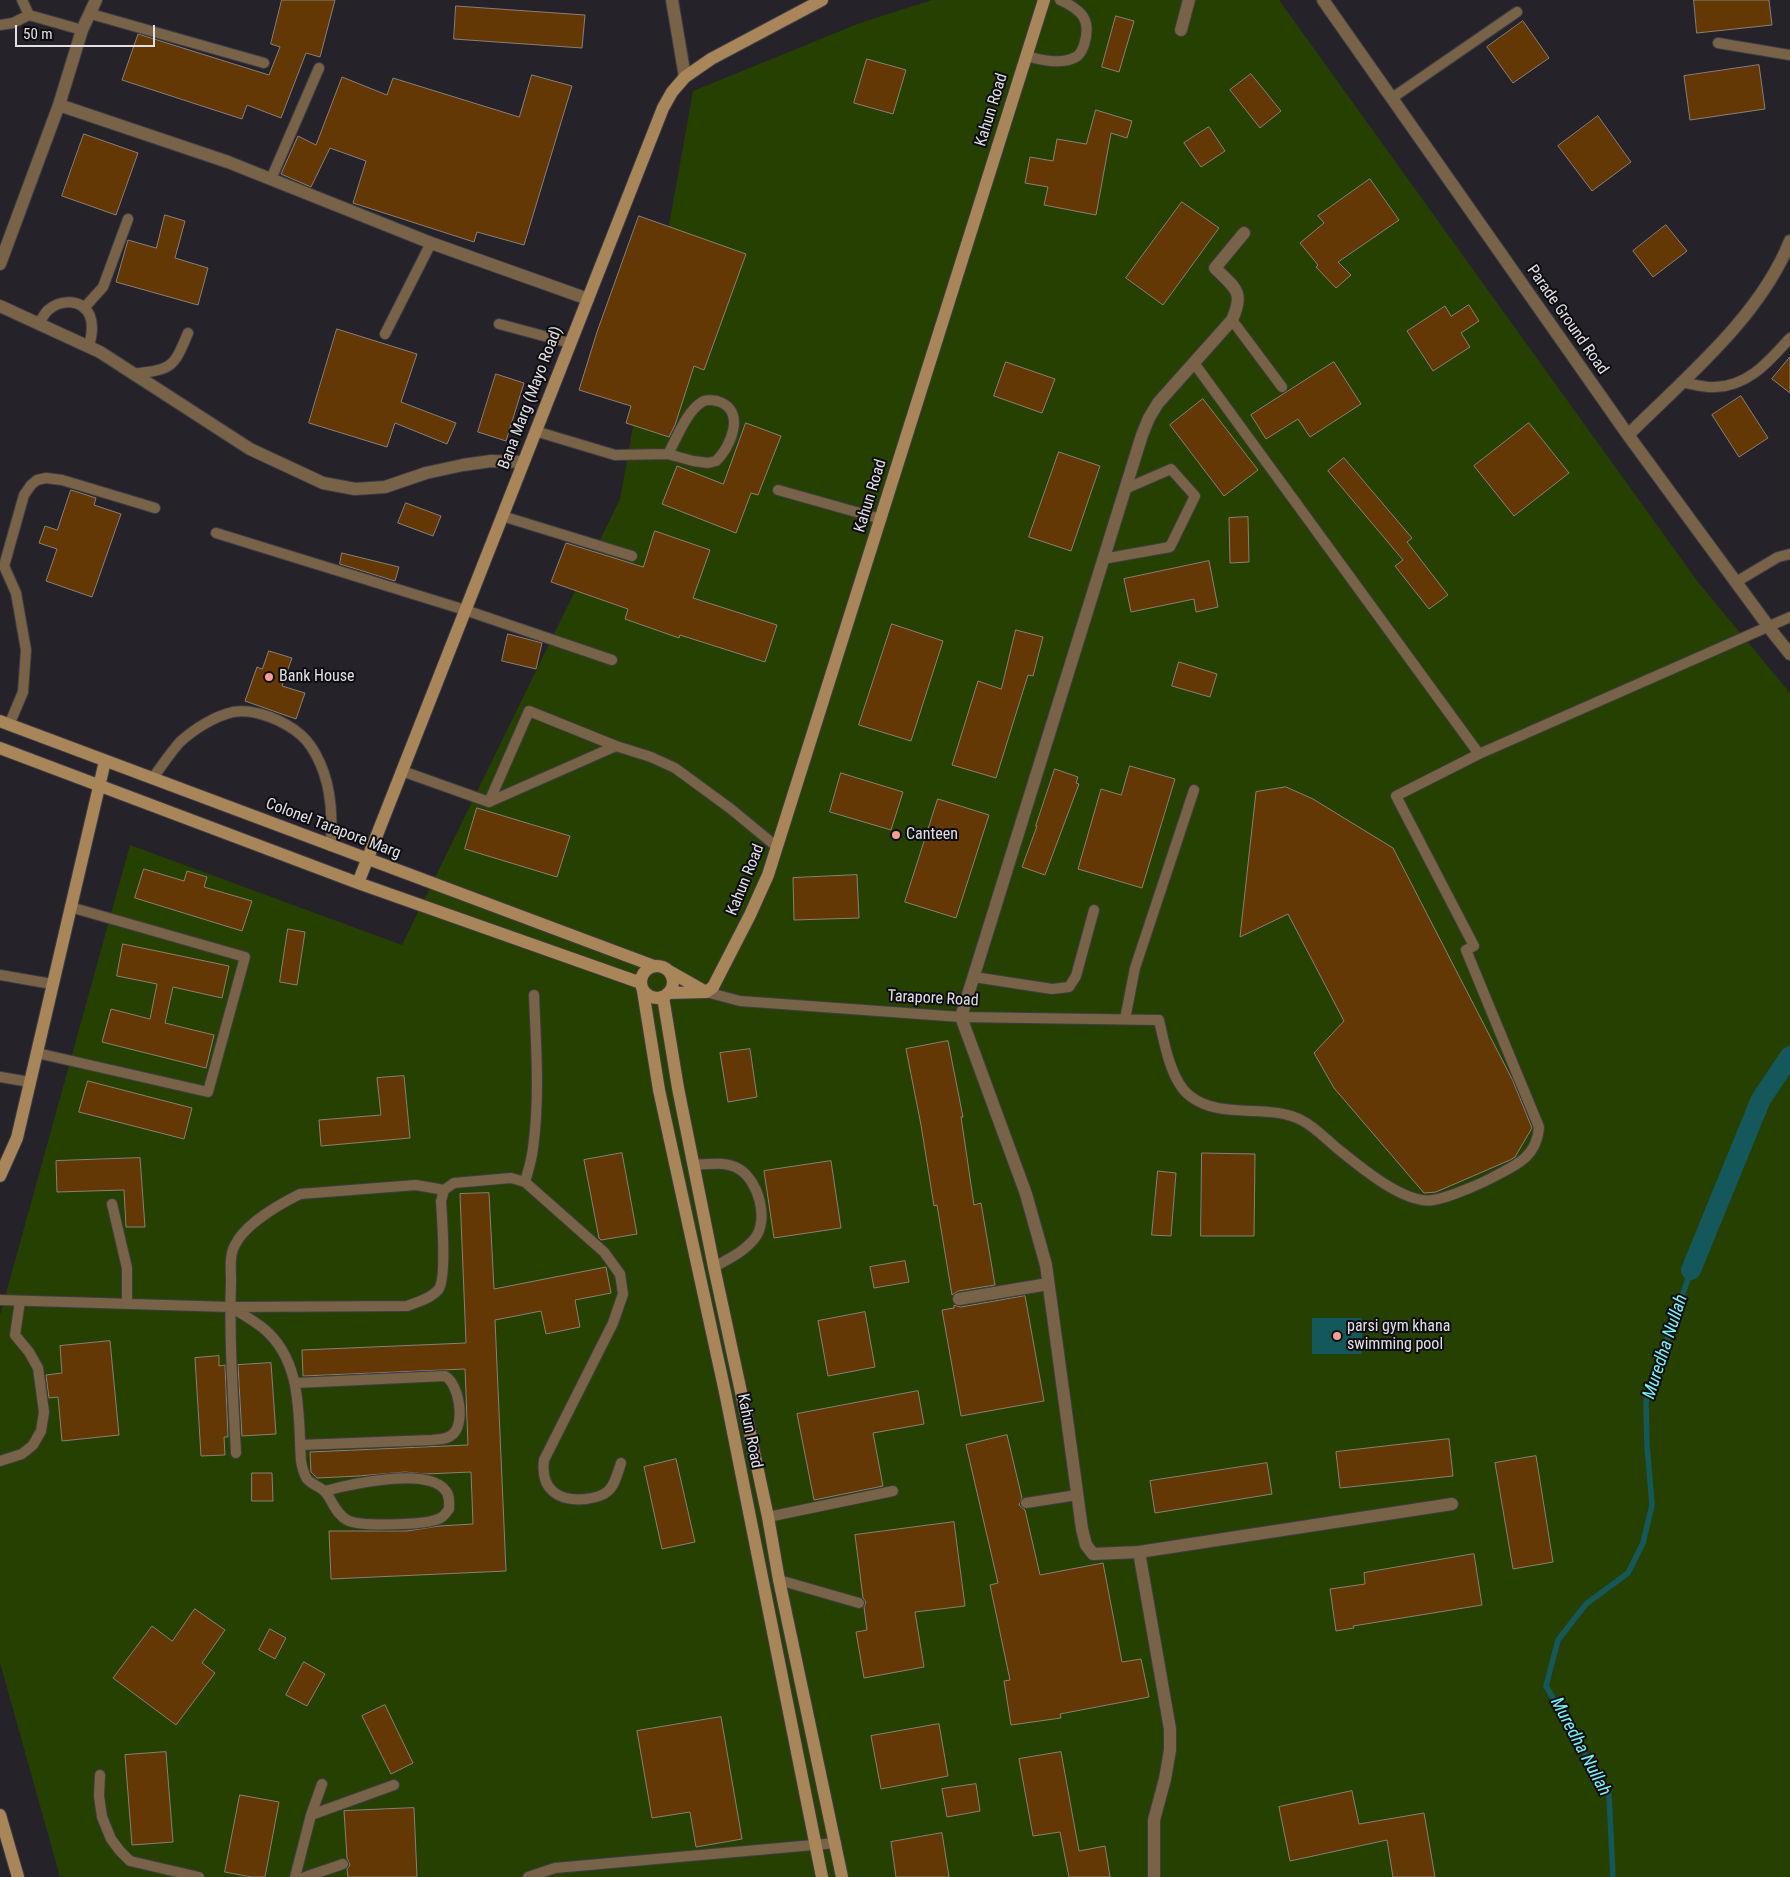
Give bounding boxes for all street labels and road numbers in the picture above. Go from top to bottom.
street label: Kahun Road [972,71,1012,149]
street label: Parade Ground Road [1522,262,1612,378]
street label: Bana Marg (Mayo Road) [495,324,567,472]
street label: Kahun Road [851,457,891,535]
street label: Colonel Tarapore Marg [263,794,403,864]
street label: Kahun Road [723,841,769,919]
street label: Tarapore Road [887,987,979,1011]
street label: Kahun Road [732,1392,766,1470]

